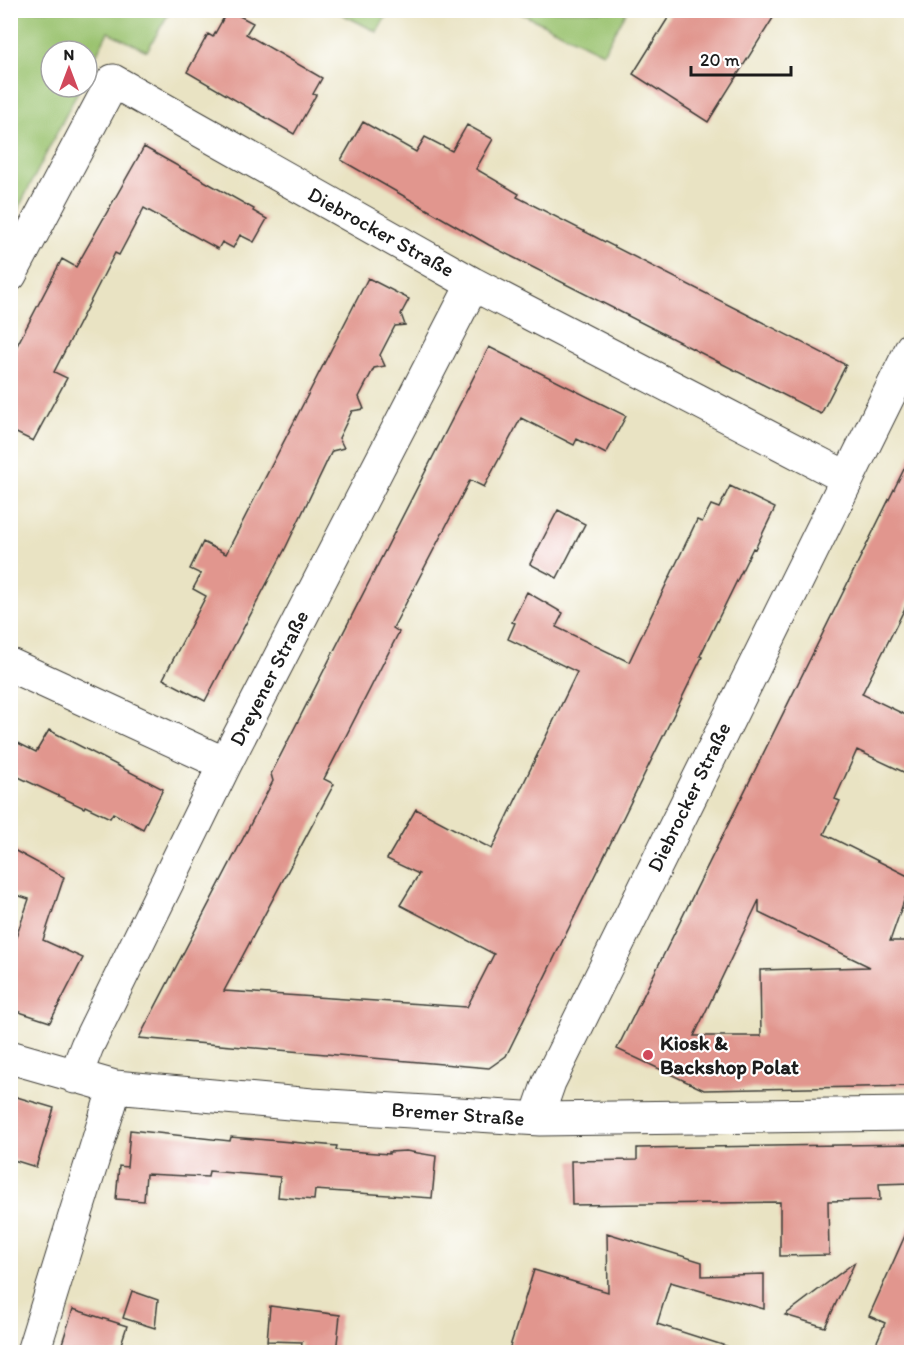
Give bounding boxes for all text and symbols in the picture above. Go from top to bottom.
north arrow [39,39,99,99]
scale bar [691,39,792,77]
text: N [64,45,74,64]
text: 20 m [700,49,740,71]
street label: Diebrocker Straße [304,181,459,282]
street label: Dreyener Straße [224,606,314,750]
street label: Diebrocker Straße [642,718,736,876]
place label: Kiosk & Backshop Polat [660,1030,799,1080]
marker: Kiosk & Backshop Polat [641,1048,655,1062]
street label: Bremer Straße [391,1096,525,1131]

